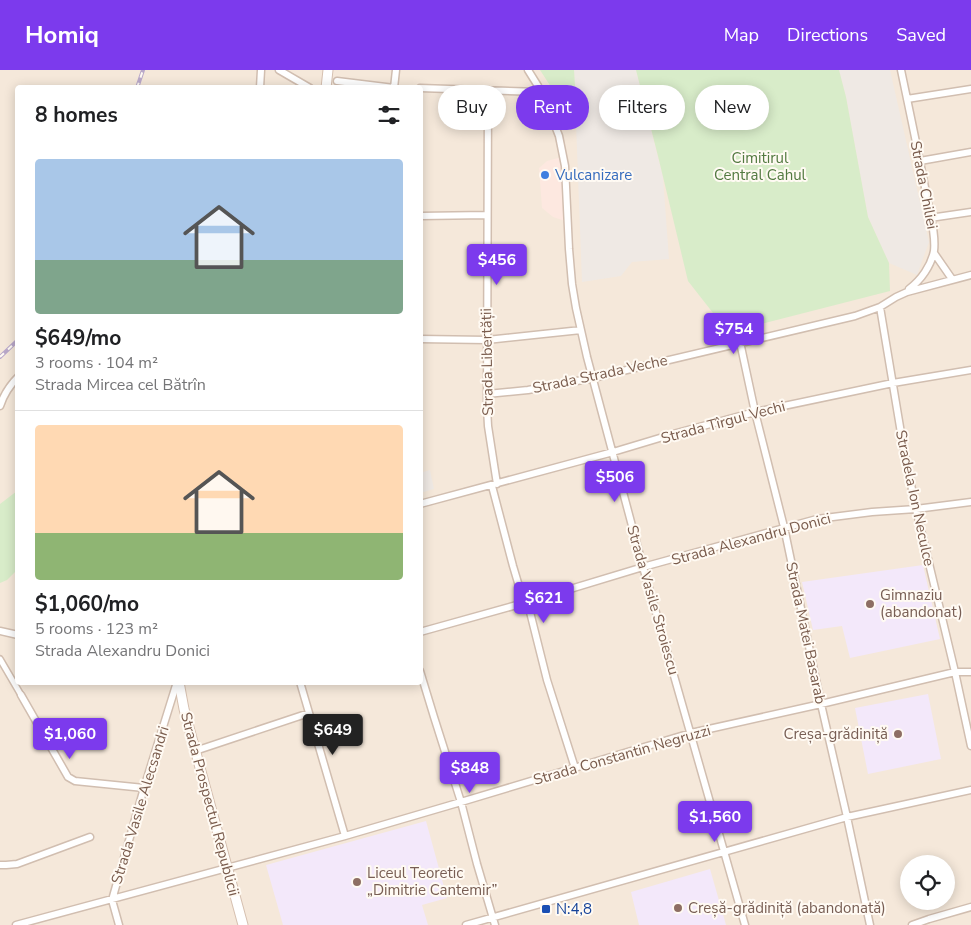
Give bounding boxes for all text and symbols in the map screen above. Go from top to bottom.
text: Homiq [25,19,99,51]
text: Map [724,23,759,47]
text: Directions [787,23,868,47]
text: Saved [896,23,946,47]
chip: Buy [438,85,506,130]
chip: Rent [516,85,589,130]
chip: Filters [599,85,685,130]
chip: New [695,85,769,130]
text: 8 homes [35,101,118,129]
icon: filters [375,101,403,129]
street label: Strada Chiliei [906,139,942,231]
park label: Cimitirul Central Cahul [714,148,807,185]
place label: Vulcanizare [554,165,632,185]
marker: Vulcanizare [539,169,551,181]
icon: home [174,192,264,282]
pin: $456 [467,244,527,286]
text: $456 [478,249,516,271]
street label: Strada Libertății [476,308,498,416]
pin: $754 [704,312,764,355]
text: $754 [715,318,753,340]
text: $649/mo [35,324,121,352]
street label: Strada Strada Veche [531,350,669,398]
text: 3 rooms · 104 m² [35,352,158,374]
text: Strada Mircea cel Bătrîn [35,374,206,396]
street label: Strada Tîrgul Vechi [659,396,787,448]
street label: Stradela Ion Neculce [891,428,939,568]
icon: home [174,457,264,547]
pin: $506 [585,460,645,503]
text: $506 [596,466,634,488]
street label: Strada Alexandru Donici [669,508,833,570]
street label: Strada Vasile Stroiescu [622,523,684,677]
street label: Strada Matei Basarab [781,560,831,706]
pin: $621 [514,582,574,624]
place label: Gimnaziu (abandonat) [880,585,963,622]
text: $621 [525,587,563,609]
text: $1,060/mo [35,590,139,618]
marker: Gimnaziu (abandonat) [864,598,876,610]
text: 5 rooms · 123 m² [35,618,158,640]
text: Strada Alexandru Donici [35,640,210,662]
street label: Strada Prospectul Republicii [176,710,244,898]
pin: $649 [303,714,363,756]
pin: $1,060 [29,718,111,760]
text: $649 [314,719,352,741]
street label: Strada Constantin Negruzzi [531,720,713,790]
text: $1,060 [44,723,96,745]
street label: Strada Vasile Alecsandri [106,724,174,886]
place label: Creșa-grădiniță [783,724,888,744]
marker: Creșa-grădiniță [892,728,904,740]
pin: $848 [440,752,500,794]
text: $848 [451,757,489,779]
pin: $1,560 [674,800,756,843]
text: $1,560 [689,806,741,828]
map controls [900,855,955,910]
button: locate [900,855,955,910]
place label: Liceul Teoretic „Dimitrie Cantemir” [367,863,497,900]
marker: Liceul Teoretic „Dimitrie Cantemir” [351,876,363,888]
place label: Creșă-grădiniță (abandonată) [688,898,886,918]
place label: N:4,8 [556,899,592,919]
marker: Creșă-grădiniță (abandonată) [672,902,684,914]
marker: N:4,8 [540,903,552,915]

